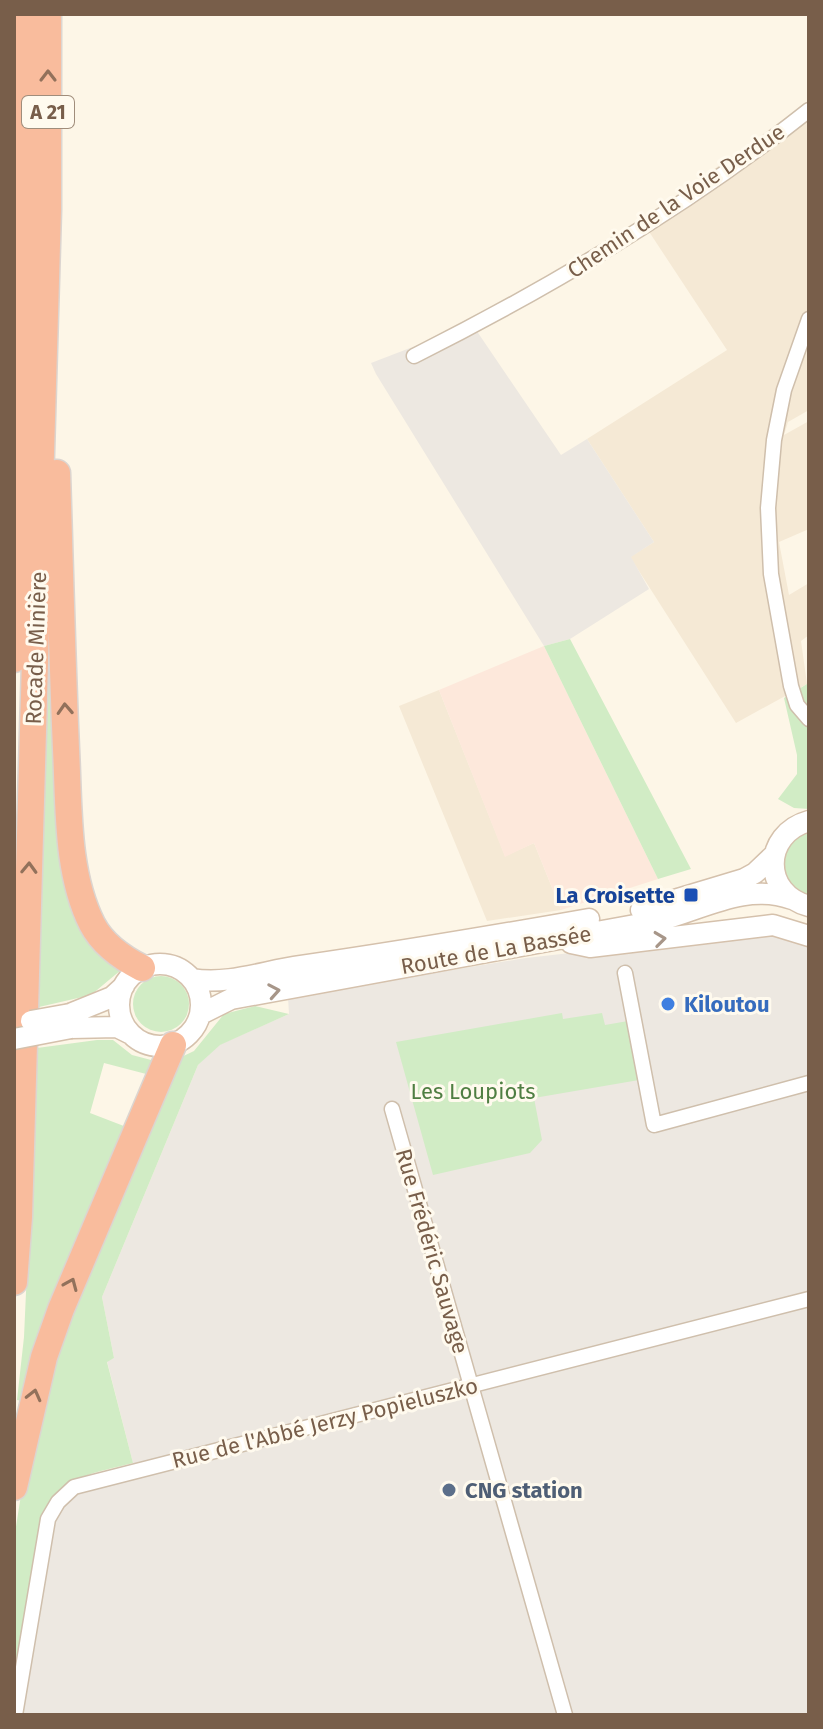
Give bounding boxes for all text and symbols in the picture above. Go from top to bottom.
one-way arrow [39,69,57,82]
road number: A 21 [22,96,74,128]
street label: Chemin de la Voie Derdue [562,118,790,284]
street label: Rocade Minière [20,571,52,725]
one-way arrow [56,702,73,715]
one-way arrow [21,861,38,874]
place label: La Croisette [556,882,675,909]
marker: La Croisette [682,886,700,904]
street label: Route de La Bassée [399,920,593,980]
one-way arrow [654,930,667,947]
one-way arrow [268,983,281,1000]
place label: Kiloutou [684,991,770,1018]
marker: Kiloutou [659,995,677,1013]
park label: Les Loupiots [411,1078,535,1105]
street label: Rue Frédéric Sauvage [390,1145,474,1357]
one-way arrow [61,1278,78,1292]
street label: Rue de l'Abbé Jerzy Popieluszko [169,1372,481,1474]
one-way arrow [25,1388,42,1402]
place label: CNG station [465,1477,583,1504]
marker: CNG station [440,1481,458,1499]

